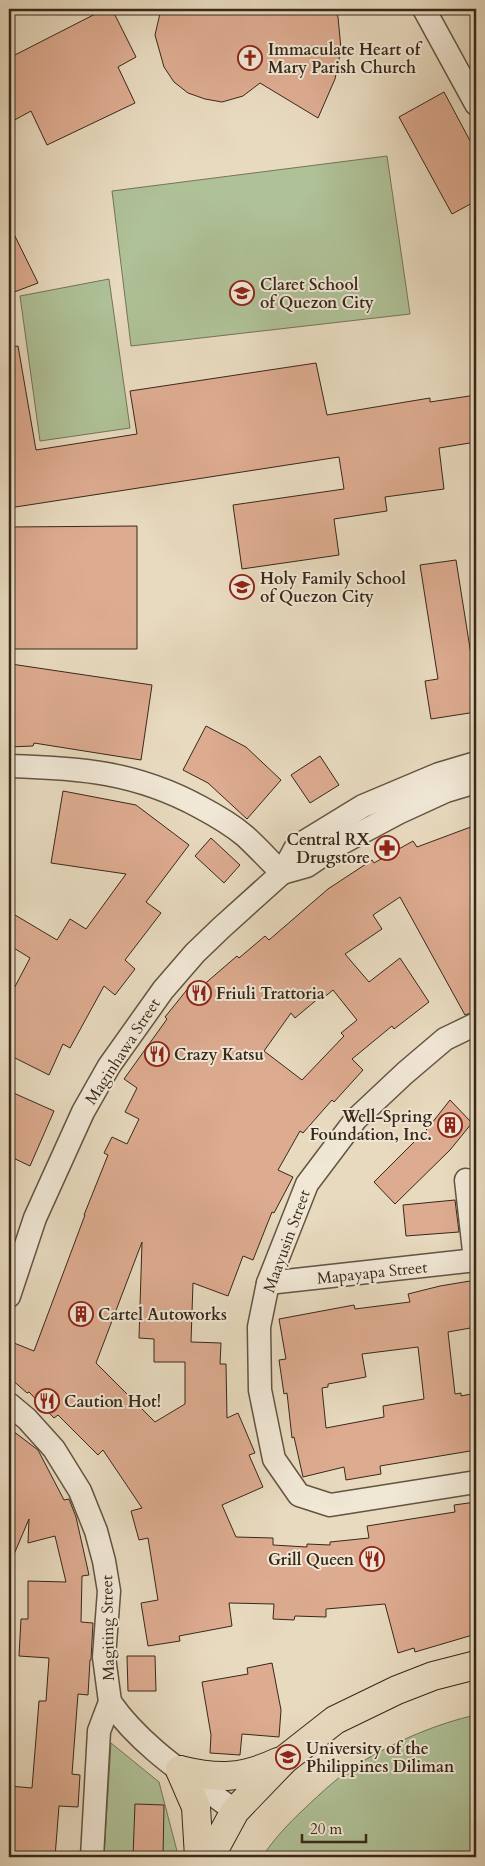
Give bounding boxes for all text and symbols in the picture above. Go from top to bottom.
place label: Immaculate Heart of Mary Parish Church [268,39,423,79]
church icon: Immaculate Heart of Mary Parish Church [237,45,263,71]
place label: Claret School of Quezon City [260,274,374,314]
school or university icon: Claret School of Quezon City [229,280,255,306]
place label: Holy Family School of Quezon City [260,568,406,608]
school or university icon: Holy Family School of Quezon City [229,574,255,600]
place label: Central RX Drugstore [287,829,371,869]
pharmacy icon: Central RX Drugstore [374,835,400,861]
restaurant icon: Friuli Trattoria [186,980,212,1006]
place label: Friuli Trattoria [216,983,325,1005]
street label: Maginhawa Street [80,994,165,1109]
restaurant icon: Crazy Katsu [144,1041,170,1067]
place label: Crazy Katsu [174,1044,264,1066]
place label: Well-Spring Foundation, Inc. [310,1106,432,1146]
building icon: Well-Spring Foundation, Inc. [437,1112,463,1138]
street label: Maayusin Street [258,1187,316,1296]
street label: Mapayapa Street [316,1256,428,1290]
building icon: Cartel Autoworks [68,1301,94,1327]
place label: Cartel Autoworks [98,1304,227,1326]
restaurant icon: Caution Hot! [34,1388,60,1414]
place label: Caution Hot! [64,1391,161,1413]
restaurant icon: Grill Queen [359,1546,385,1572]
place label: Grill Queen [268,1549,355,1571]
street label: Magiting Street [96,1575,120,1681]
place label: University of the Philippines Diliman [306,1738,455,1778]
school or university icon: University of the Philippines Diliman [275,1744,301,1770]
scale bar [302,1811,366,1843]
text: 20 m [310,1819,342,1839]

